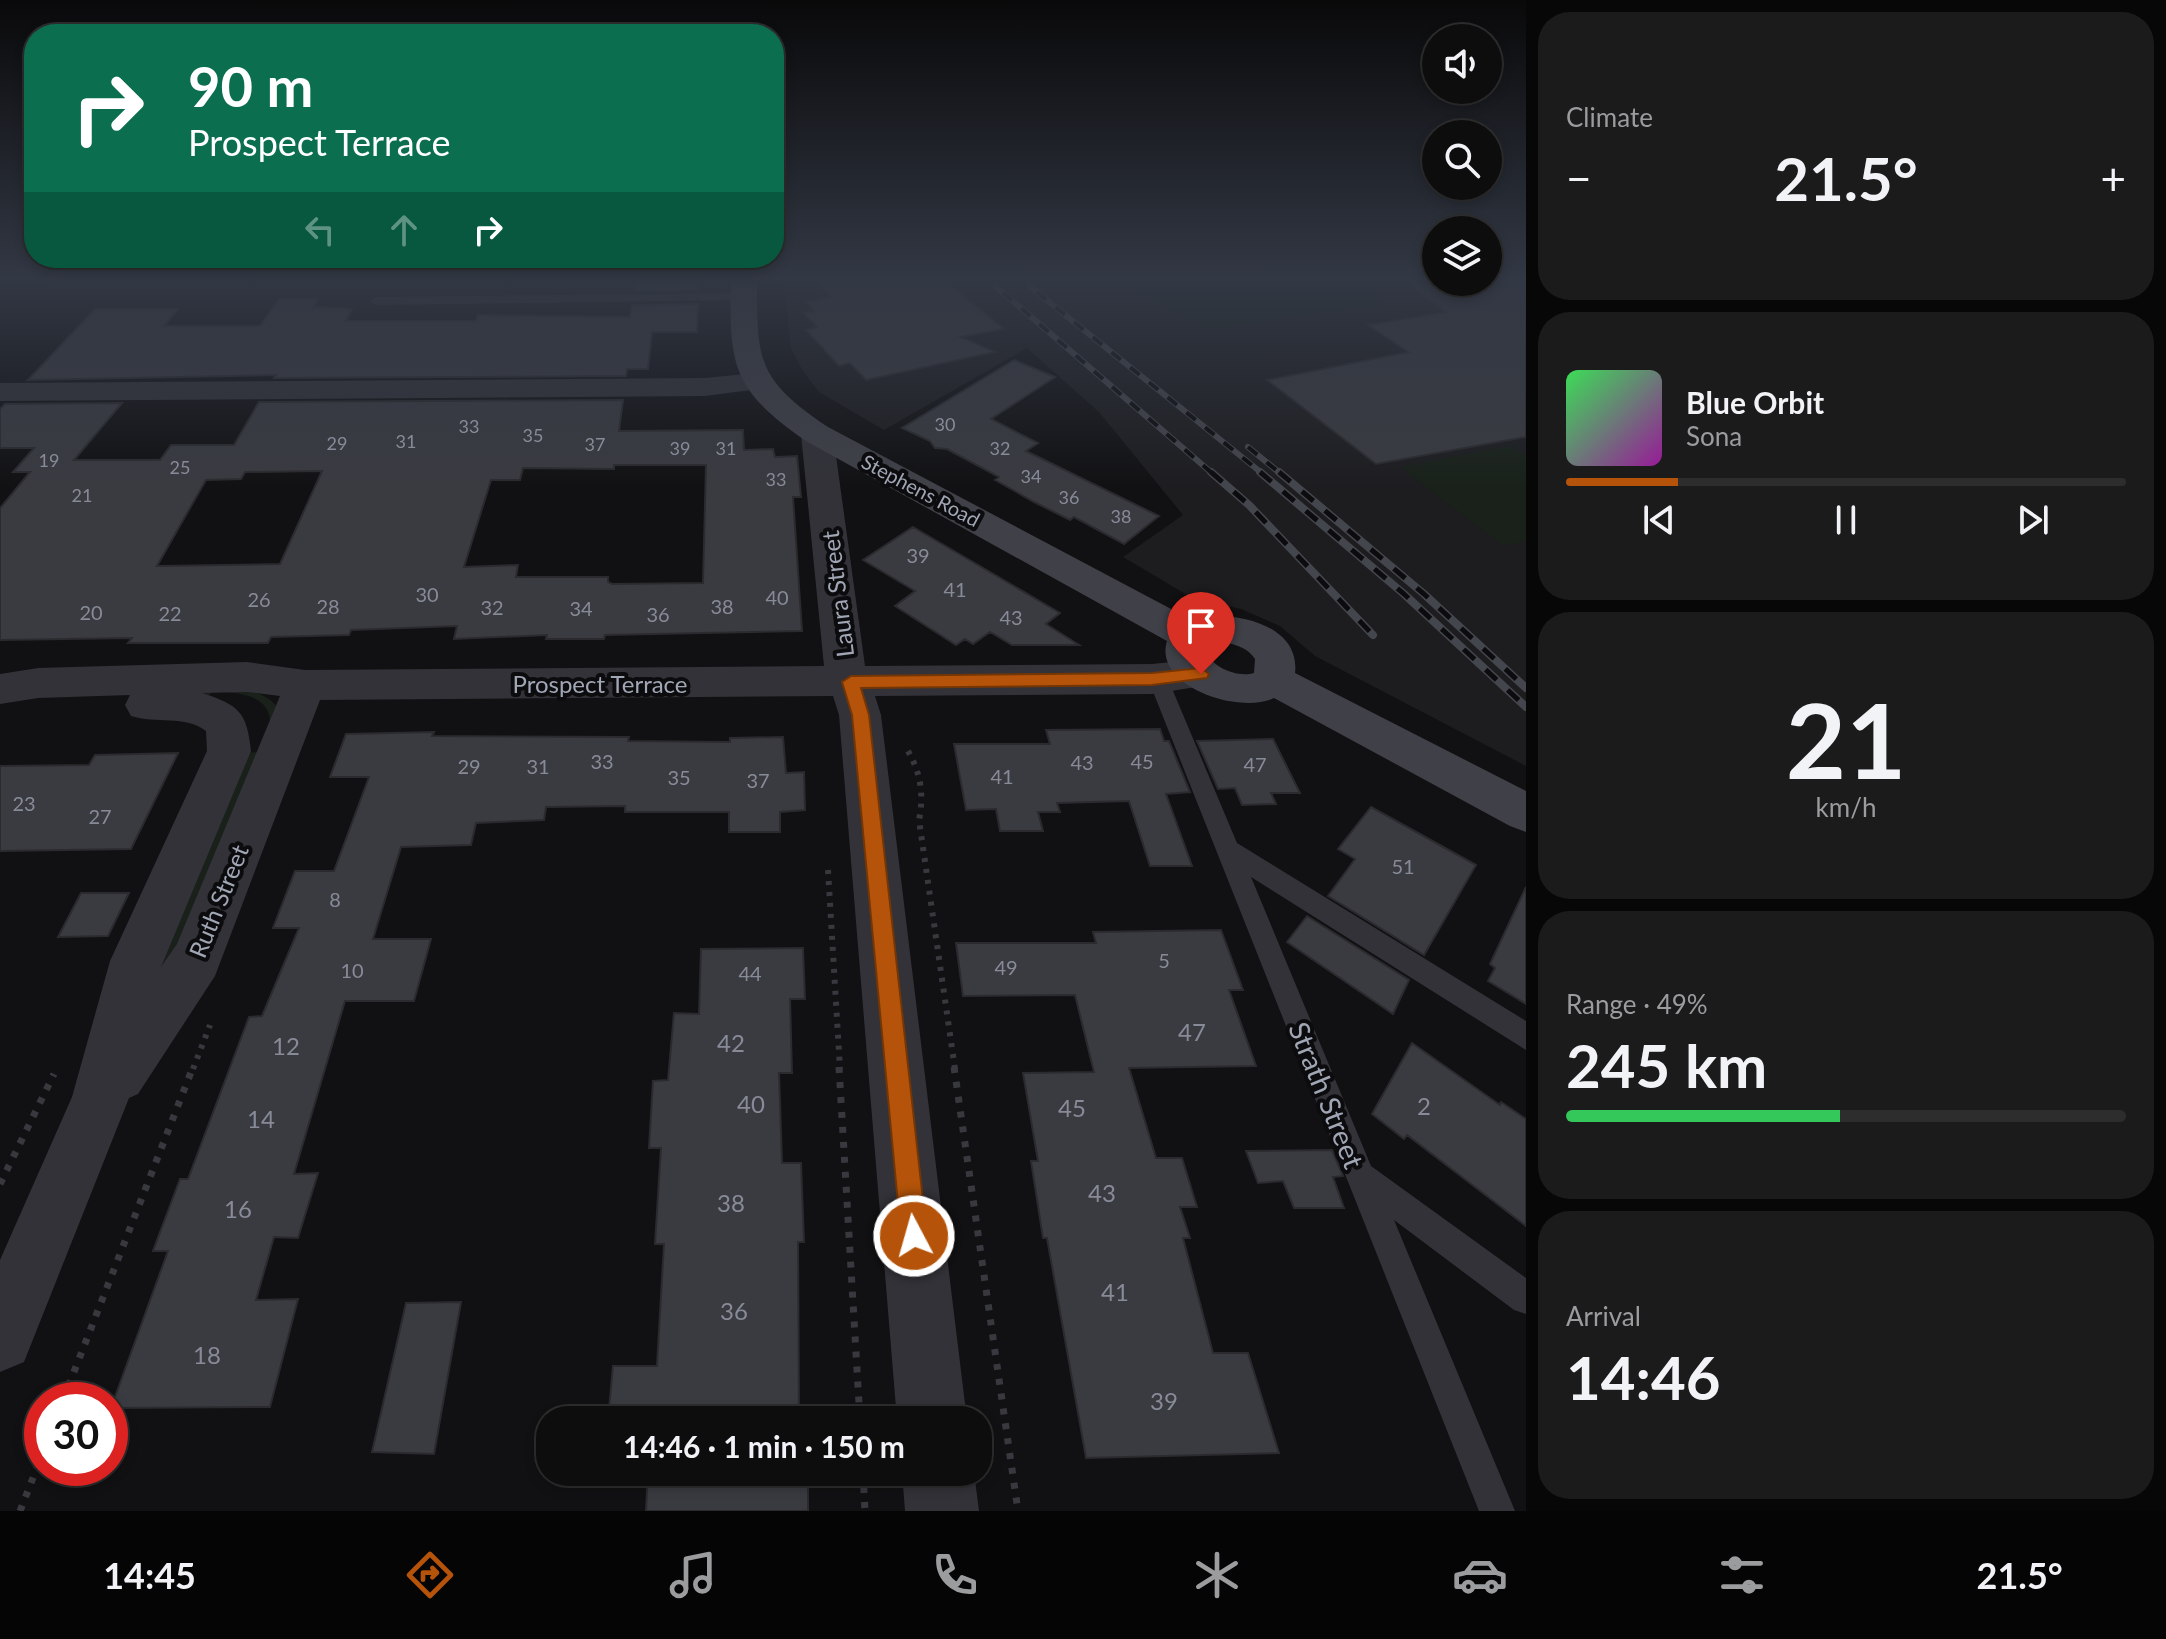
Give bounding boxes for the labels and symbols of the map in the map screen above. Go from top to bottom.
house number: 30 [935,413,955,435]
house number: 33 [459,415,479,437]
house number: 35 [523,424,543,446]
house number: 31 [396,430,416,452]
house number: 29 [327,432,347,454]
house number: 37 [585,433,605,455]
house number: 39 [670,437,690,459]
house number: 31 [716,437,736,459]
house number: 32 [990,437,1010,459]
house number: 19 [39,449,59,471]
street label: Stephens Road [858,449,984,531]
house number: 25 [170,456,190,478]
house number: 34 [1021,465,1041,487]
house number: 33 [766,468,786,490]
house number: 21 [72,484,92,506]
house number: 36 [1059,486,1079,508]
house number: 38 [1111,505,1131,527]
street label: Laura Street [815,529,859,659]
house number: 39 [906,543,930,567]
house number: 41 [943,577,967,601]
house number: 30 [415,582,439,606]
house number: 40 [765,585,789,609]
house number: 26 [247,587,271,611]
pin [1167,592,1235,674]
house number: 28 [316,594,340,618]
house number: 38 [710,594,734,618]
house number: 32 [480,595,504,619]
house number: 34 [569,596,593,620]
house number: 20 [79,600,103,624]
house number: 22 [158,601,182,625]
house number: 36 [646,602,670,626]
house number: 43 [999,605,1023,629]
street label: Prospect Terrace [512,669,688,698]
house number: 33 [590,749,614,773]
house number: 45 [1130,749,1154,773]
house number: 43 [1070,750,1094,774]
house number: 47 [1243,752,1267,776]
house number: 29 [457,754,481,778]
house number: 31 [526,754,550,778]
house number: 41 [990,764,1014,788]
house number: 35 [667,765,691,789]
house number: 37 [746,768,770,792]
house number: 23 [12,791,36,815]
house number: 27 [88,804,112,828]
street label: Ruth Street [182,840,254,962]
house number: 51 [1391,854,1415,878]
house number: 8 [329,887,341,911]
house number: 5 [1158,948,1170,972]
house number: 49 [994,955,1018,979]
house number: 10 [340,958,364,982]
house number: 44 [738,961,762,985]
house number: 47 [1178,1017,1206,1046]
street label: Strath Street [1282,1017,1372,1173]
house number: 42 [717,1028,745,1057]
house number: 12 [272,1031,300,1060]
house number: 40 [737,1089,765,1118]
house number: 2 [1417,1091,1431,1120]
house number: 45 [1058,1093,1086,1122]
house number: 14 [247,1104,275,1133]
house number: 43 [1088,1178,1116,1207]
house number: 38 [717,1188,745,1217]
house number: 16 [224,1194,252,1223]
position arrow [872,1194,956,1278]
house number: 41 [1101,1277,1129,1306]
house number: 36 [720,1296,748,1325]
house number: 18 [193,1340,221,1369]
speed limit sign: 30 [24,1382,128,1486]
house number: 39 [1150,1386,1178,1415]

